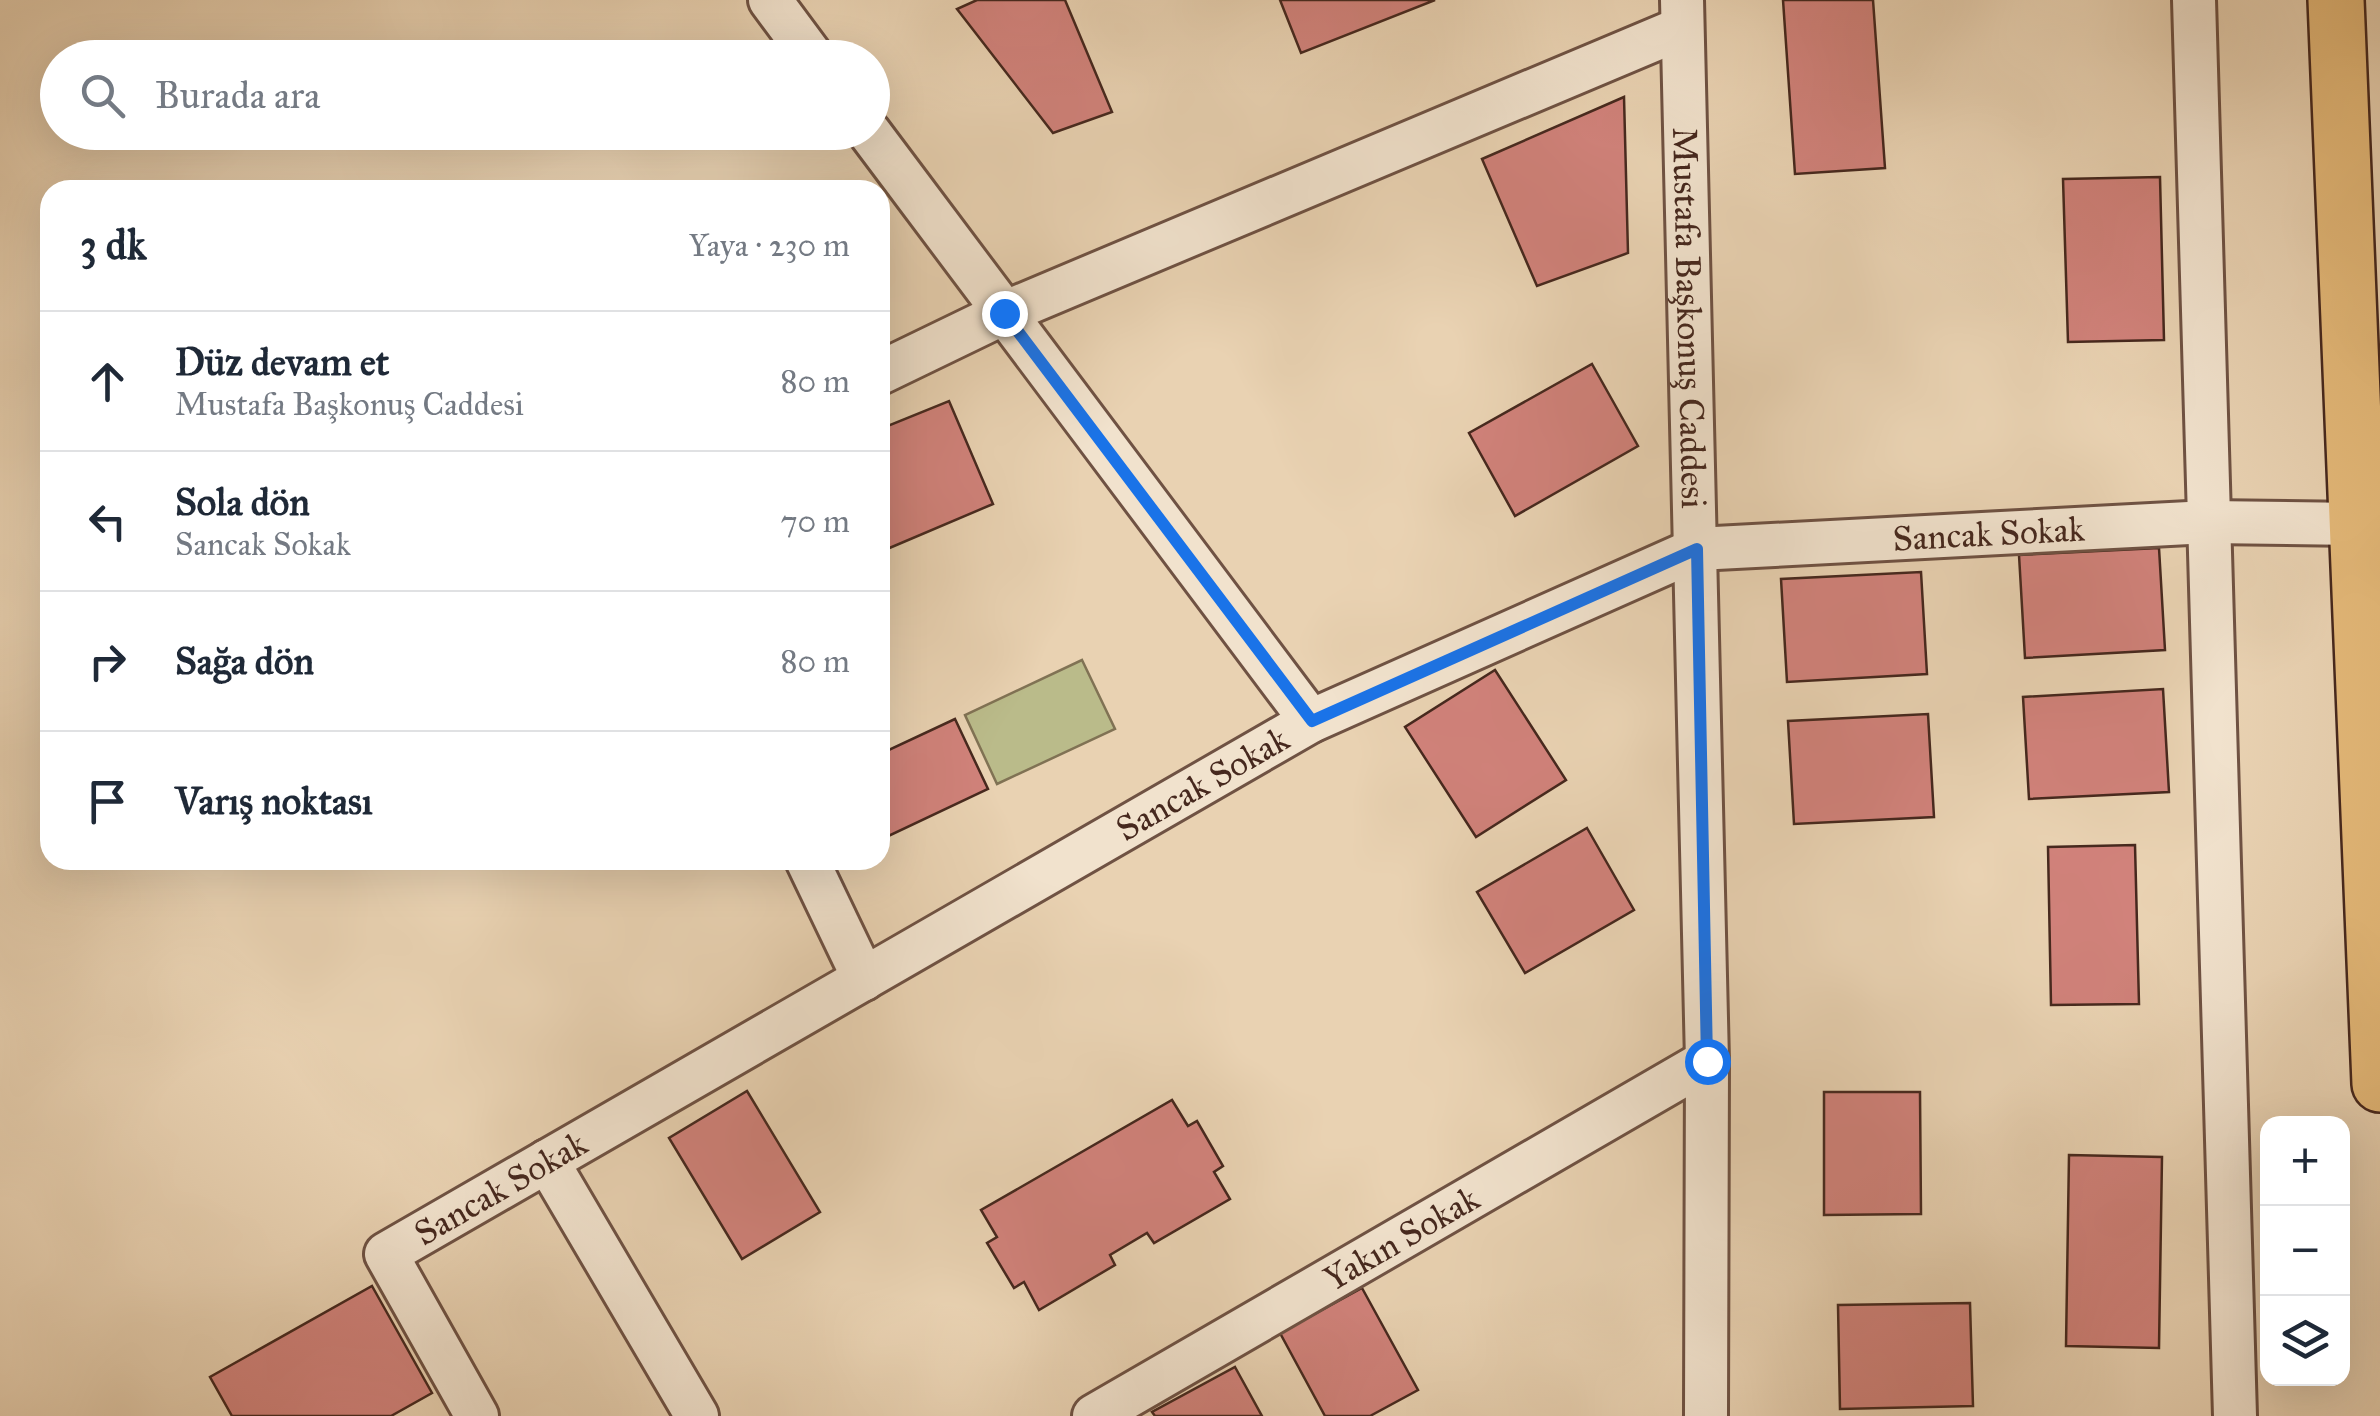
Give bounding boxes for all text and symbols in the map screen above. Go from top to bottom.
search box [40,40,890,150]
icon: search [75,68,130,123]
text: Burada ara [155,72,320,118]
street label: Mustafa Başkonuş Caddesi [1664,127,1715,510]
text: 3 dk [80,219,146,271]
text: Yaya · 230 m [688,226,850,265]
route end [982,291,1028,337]
text: Düz devam et [175,339,389,385]
icon: ahead [80,354,135,409]
text: 80 m [781,362,850,401]
text: Mustafa Başkonuş Caddesi [175,385,524,424]
text: Sola dön [175,479,310,525]
icon: left [80,494,135,549]
text: 70 m [781,502,850,541]
street label: Sancak Sokak [1891,507,2087,560]
text: Sancak Sokak [175,525,351,564]
icon: right [80,634,135,689]
text: Sağa dön [175,638,314,684]
text: 80 m [781,642,850,681]
street label: Sancak Sokak [1108,717,1297,850]
icon: arrive [80,774,135,829]
text: Varış noktası [175,778,372,824]
route start [1685,1039,1731,1085]
map controls [2260,1116,2350,1386]
button: + [2260,1116,2350,1206]
street label: Sancak Sokak [406,1121,595,1255]
street label: Yakın Sokak [1316,1176,1487,1300]
button: − [2260,1206,2350,1296]
button: layers [2260,1296,2350,1386]

